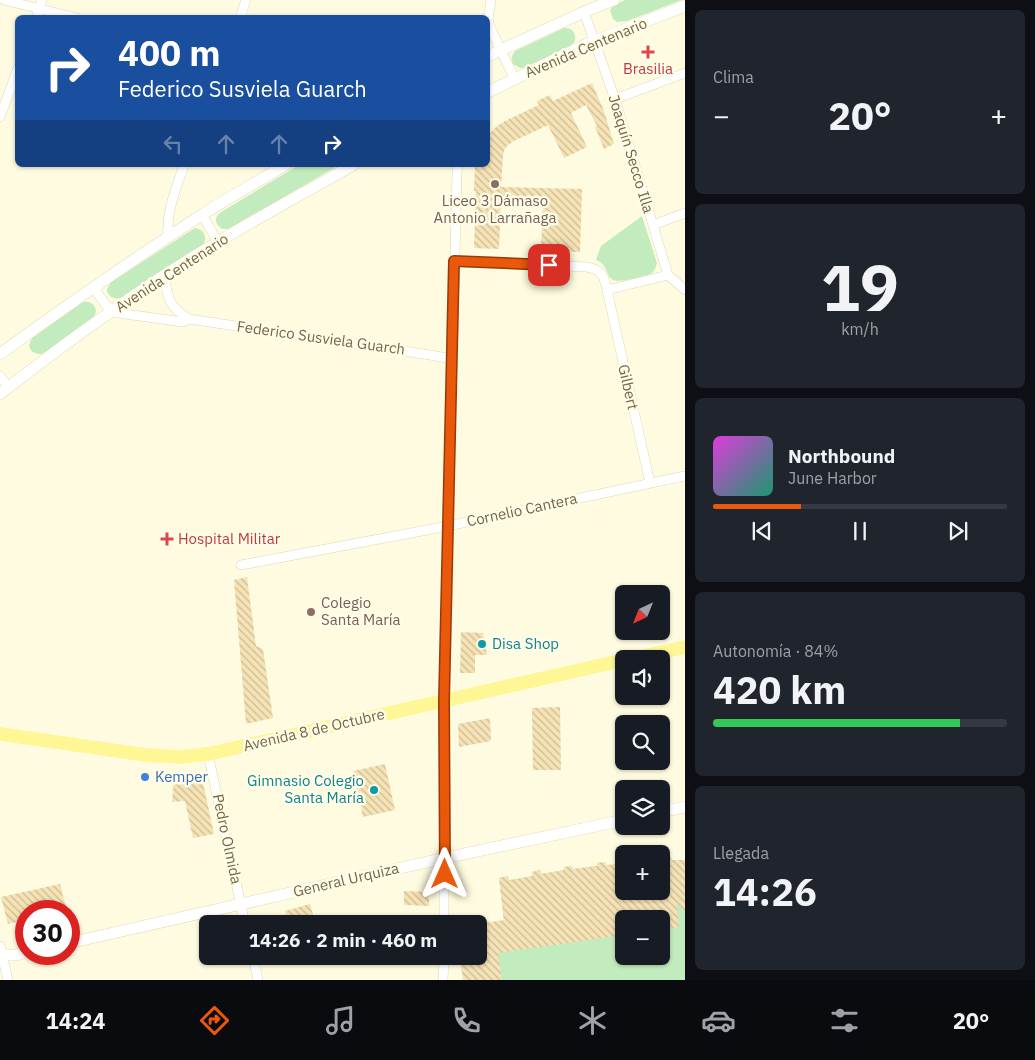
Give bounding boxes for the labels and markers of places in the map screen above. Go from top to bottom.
marker: Brasilia [642,46,654,58]
place label: Brasilia [623,59,673,78]
marker: Liceo 3 Dámaso Antonio Larrañaga [489,178,501,190]
place label: Liceo 3 Dámaso Antonio Larrañaga [434,191,556,227]
pin [528,244,570,286]
place label: Hospital Militar [178,529,281,548]
marker: Hospital Militar [160,532,174,546]
place label: Colegio Santa María [321,593,401,629]
marker: Colegio Santa María [305,606,317,618]
place label: Disa Shop [492,634,559,653]
marker: Disa Shop [476,638,488,650]
place label: Kemper [155,767,208,786]
marker: Kemper [139,771,151,783]
place label: Gimnasio Colegio Santa María [247,771,364,807]
marker: Gimnasio Colegio Santa María [368,784,380,796]

